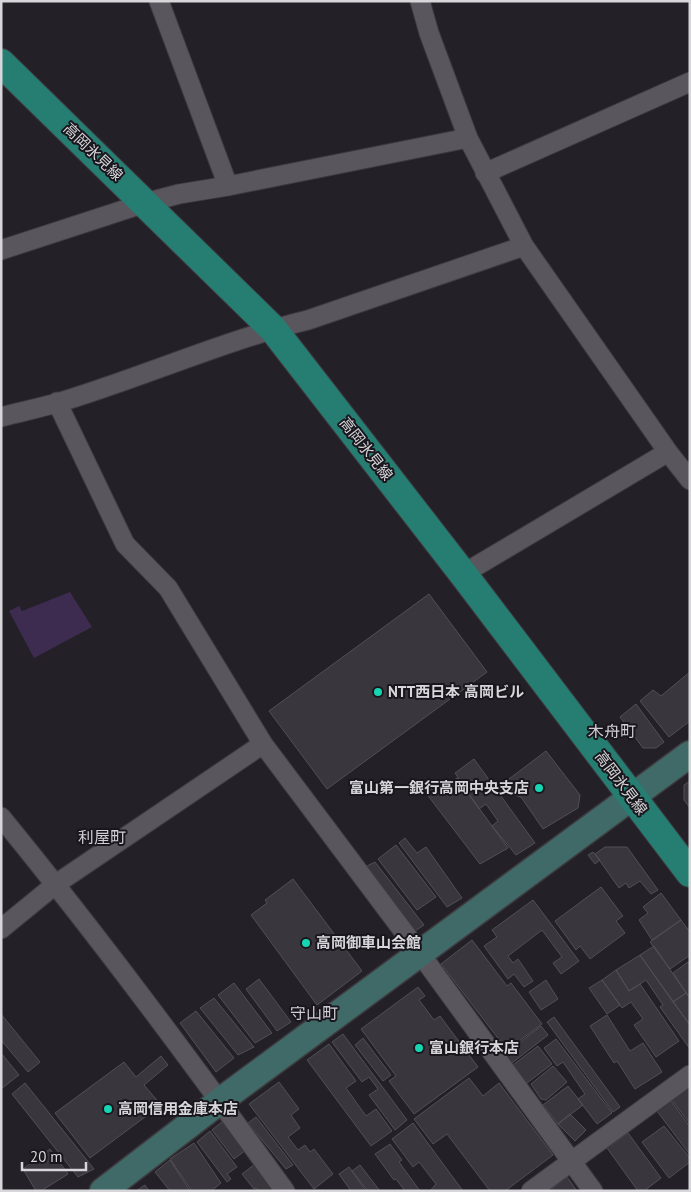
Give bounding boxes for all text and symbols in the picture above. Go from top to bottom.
street label: 高岡氷見線 [60,119,127,185]
street label: 高岡氷見線 [336,413,397,484]
place label: NTT西日本 高岡ビル [388,682,524,701]
marker: NTT西日本 高岡ビル [372,686,384,698]
district label: 木舟町 [588,721,636,741]
street label: 高岡氷見線 [591,747,652,818]
place label: 富山第一銀行高岡中央支店 [349,778,529,797]
marker: 富山第一銀行高岡中央支店 [533,782,545,794]
district label: 利屋町 [78,827,126,847]
place label: 高岡御車山会館 [316,933,421,952]
marker: 高岡御車山会館 [300,937,312,949]
district label: 守山町 [290,1003,338,1023]
place label: 富山銀行本店 [429,1038,519,1057]
marker: 富山銀行本店 [413,1042,425,1054]
place label: 高岡信用金庫本店 [118,1099,238,1118]
marker: 高岡信用金庫本店 [102,1103,114,1115]
scale bar [22,1140,86,1172]
text: 20 m [30,1147,63,1166]

